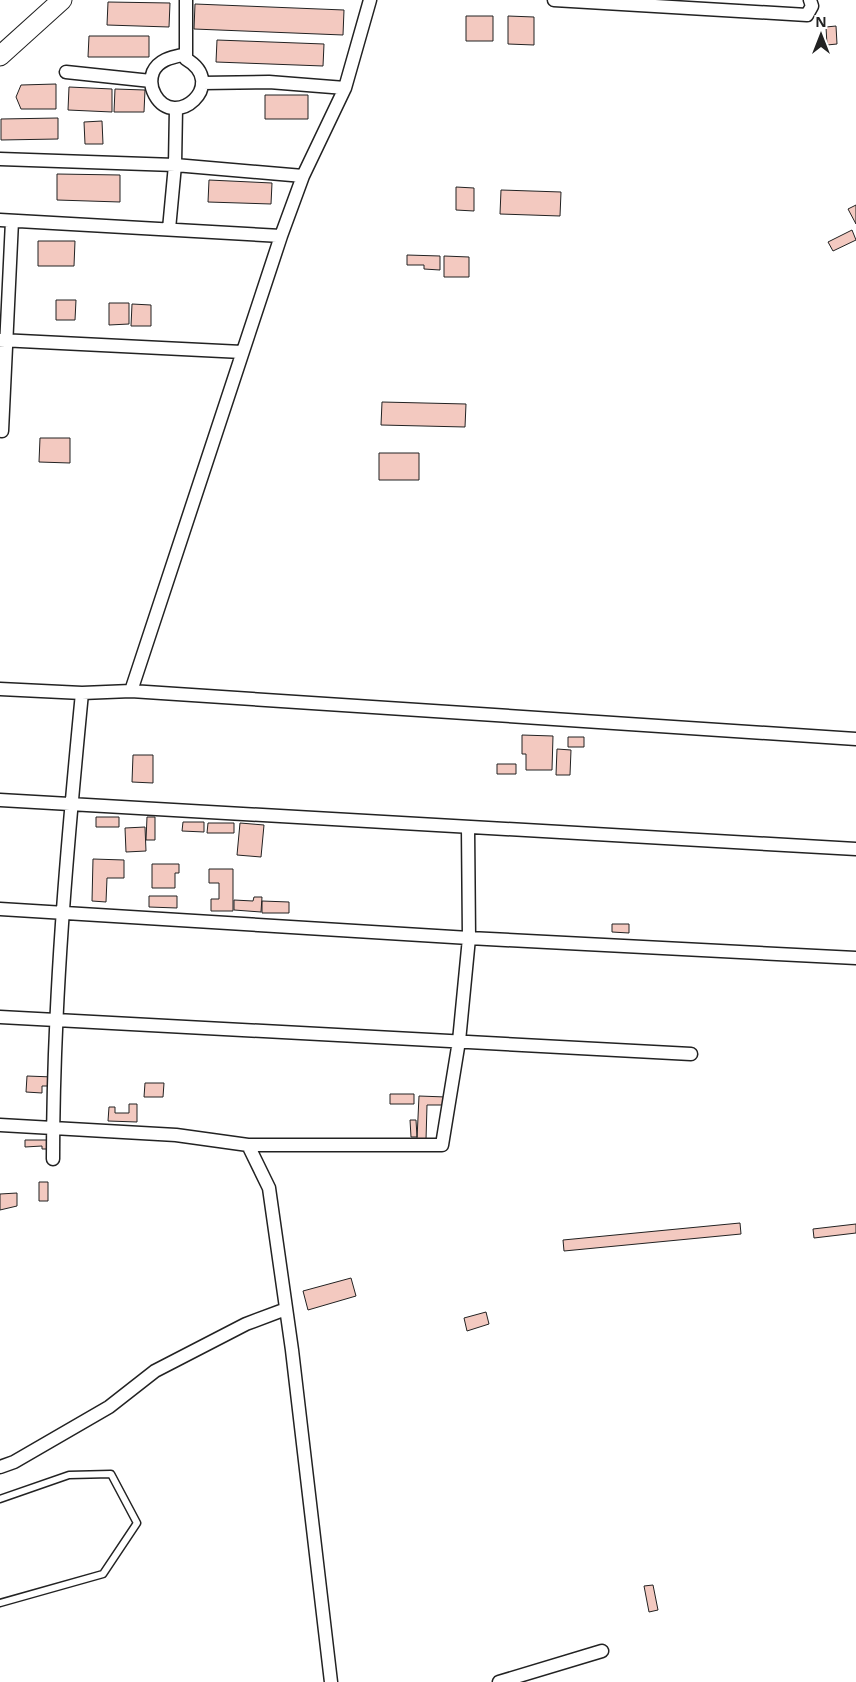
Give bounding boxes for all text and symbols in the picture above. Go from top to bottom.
north arrow [796,10,846,60]
text: N [815,12,827,31]

